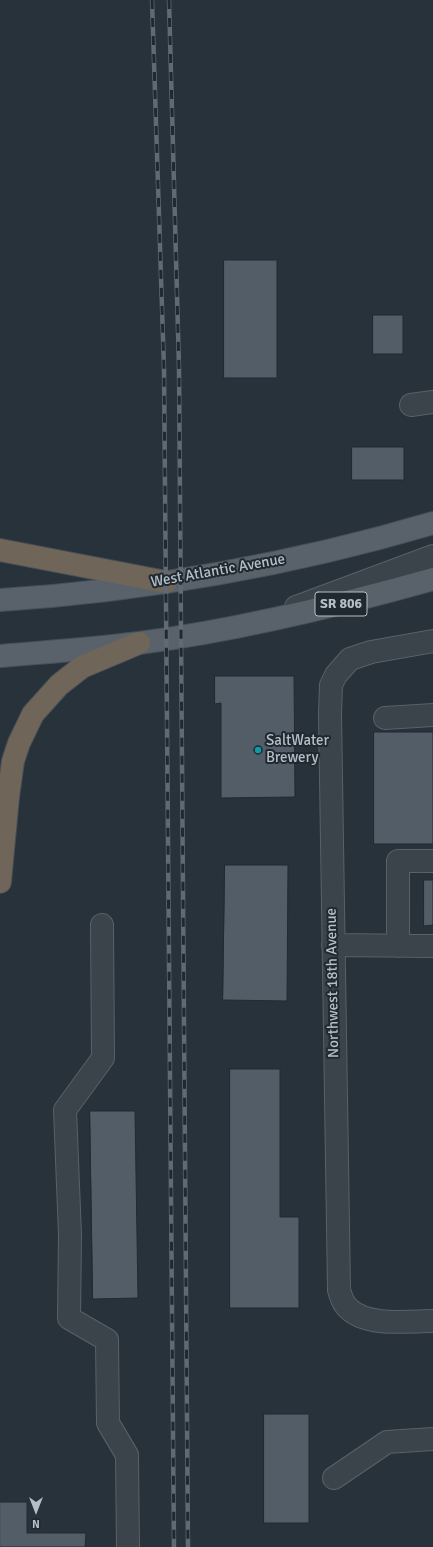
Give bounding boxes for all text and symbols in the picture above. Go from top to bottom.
street label: West Atlantic Avenue [150,550,286,592]
road number: SR 806 [315,592,367,616]
place label: SaltWater Brewery [266,732,329,767]
marker: SaltWater Brewery [253,745,263,755]
street label: Northwest 18th Avenue [323,908,343,1058]
north arrow [16,1491,56,1531]
text: N [32,1517,40,1530]

